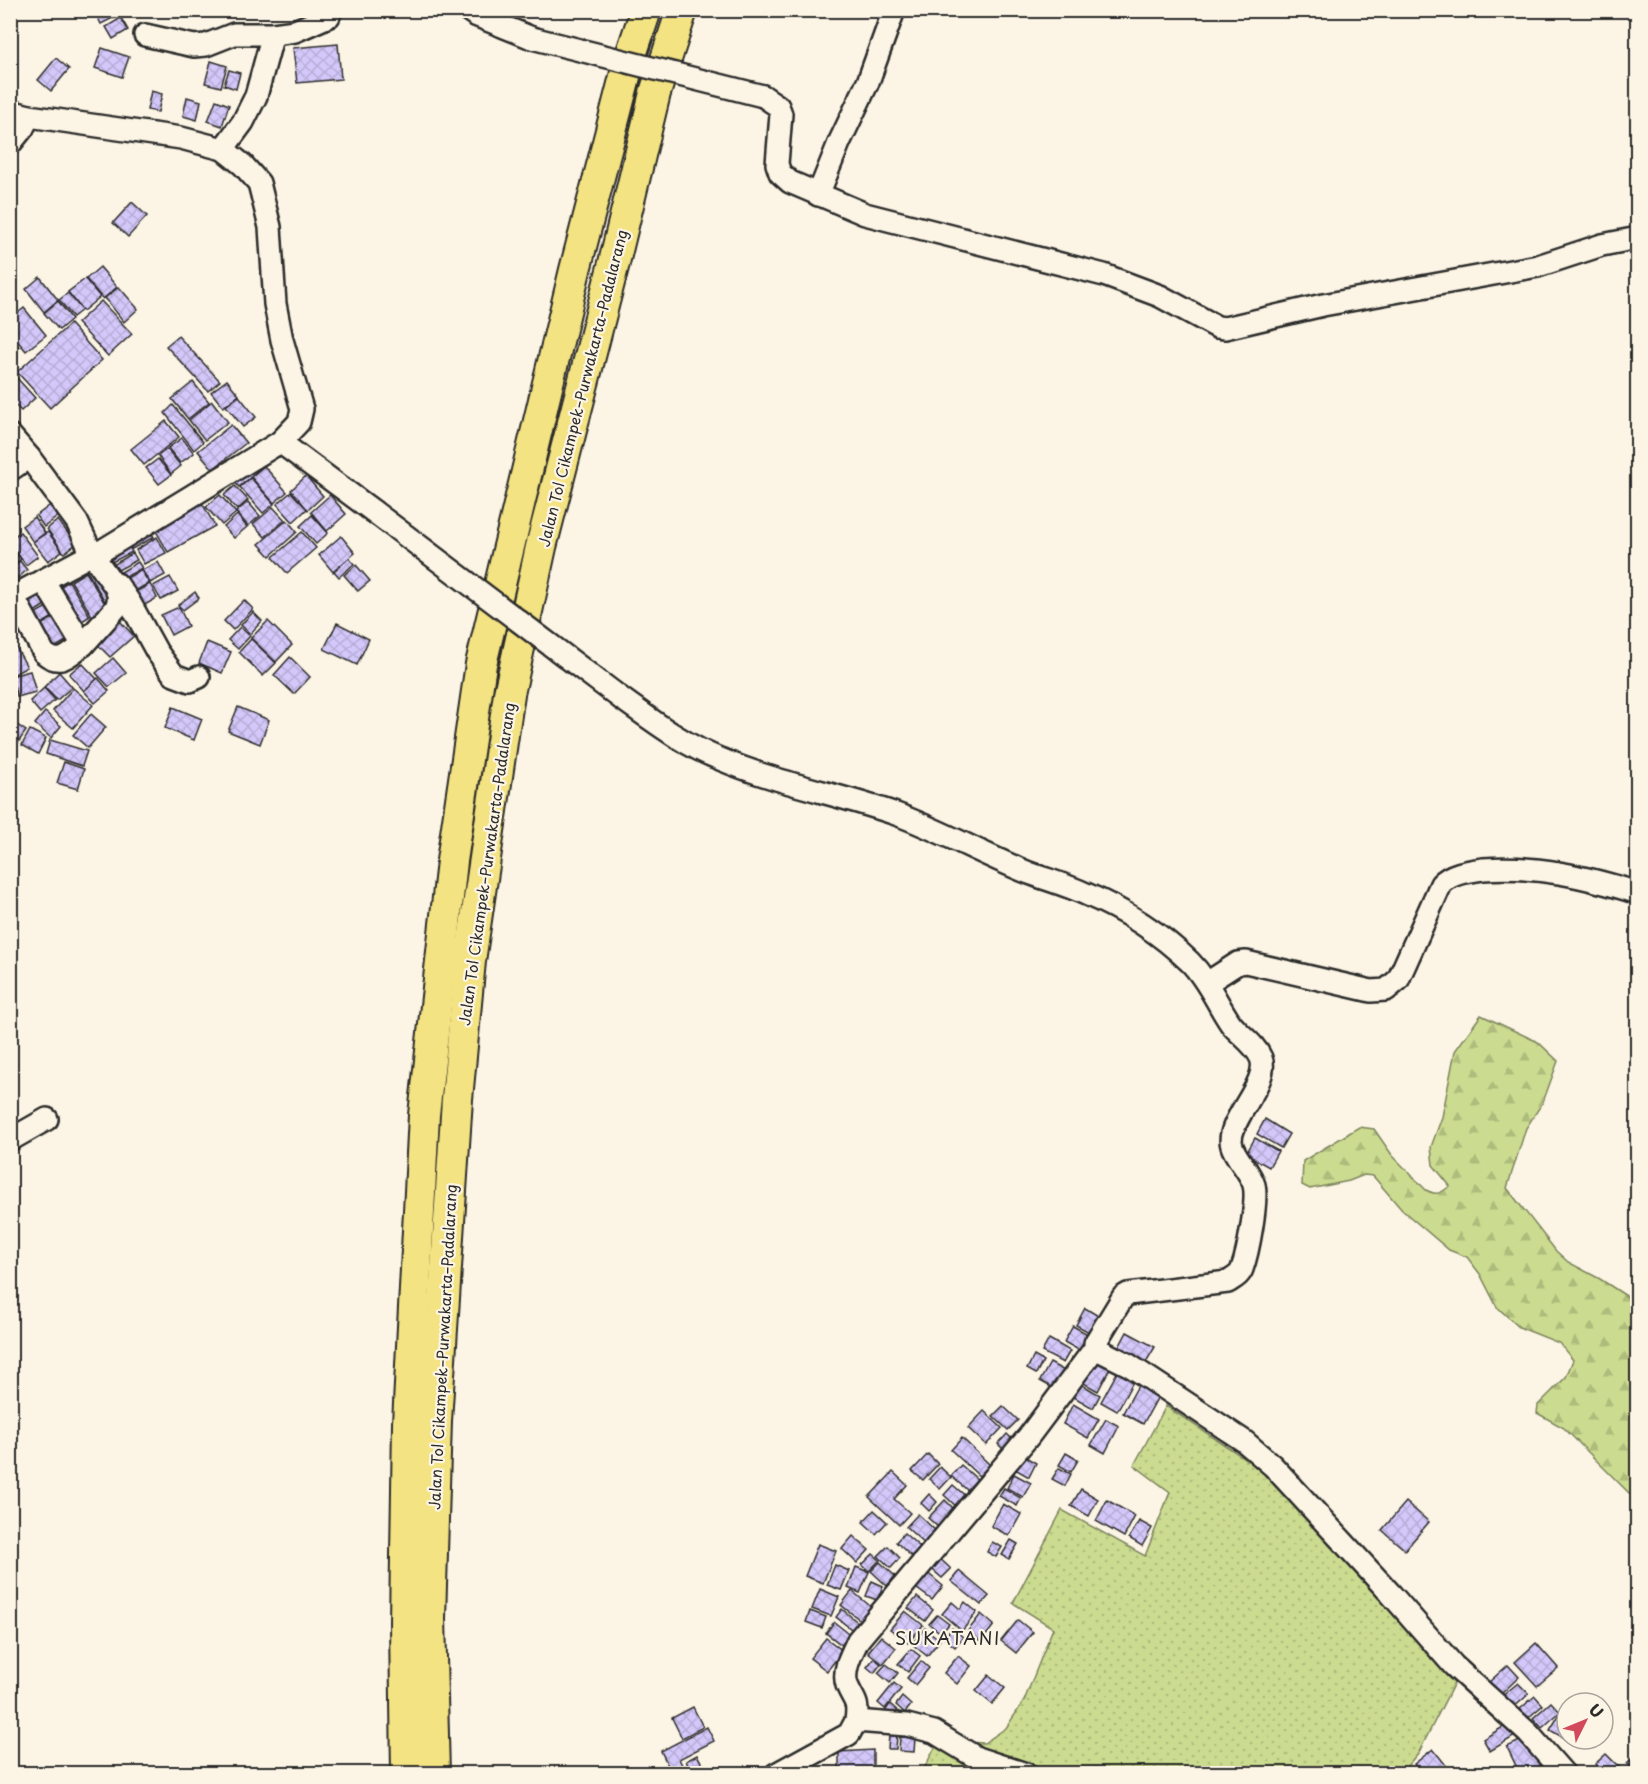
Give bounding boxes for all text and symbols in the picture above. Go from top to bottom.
street label: Jalan Tol Cikampek–Purwakarta–Padalarang [531,227,633,549]
street label: Jalan Tol Cikampek–Purwakarta–Padalarang [452,701,520,1027]
street label: Jalan Tol Cikampek–Purwakarta–Padalarang [422,1184,462,1510]
district label: SUKATANI [895,1624,1001,1651]
north arrow [1555,1691,1615,1751]
text: U [1584,1697,1610,1723]

